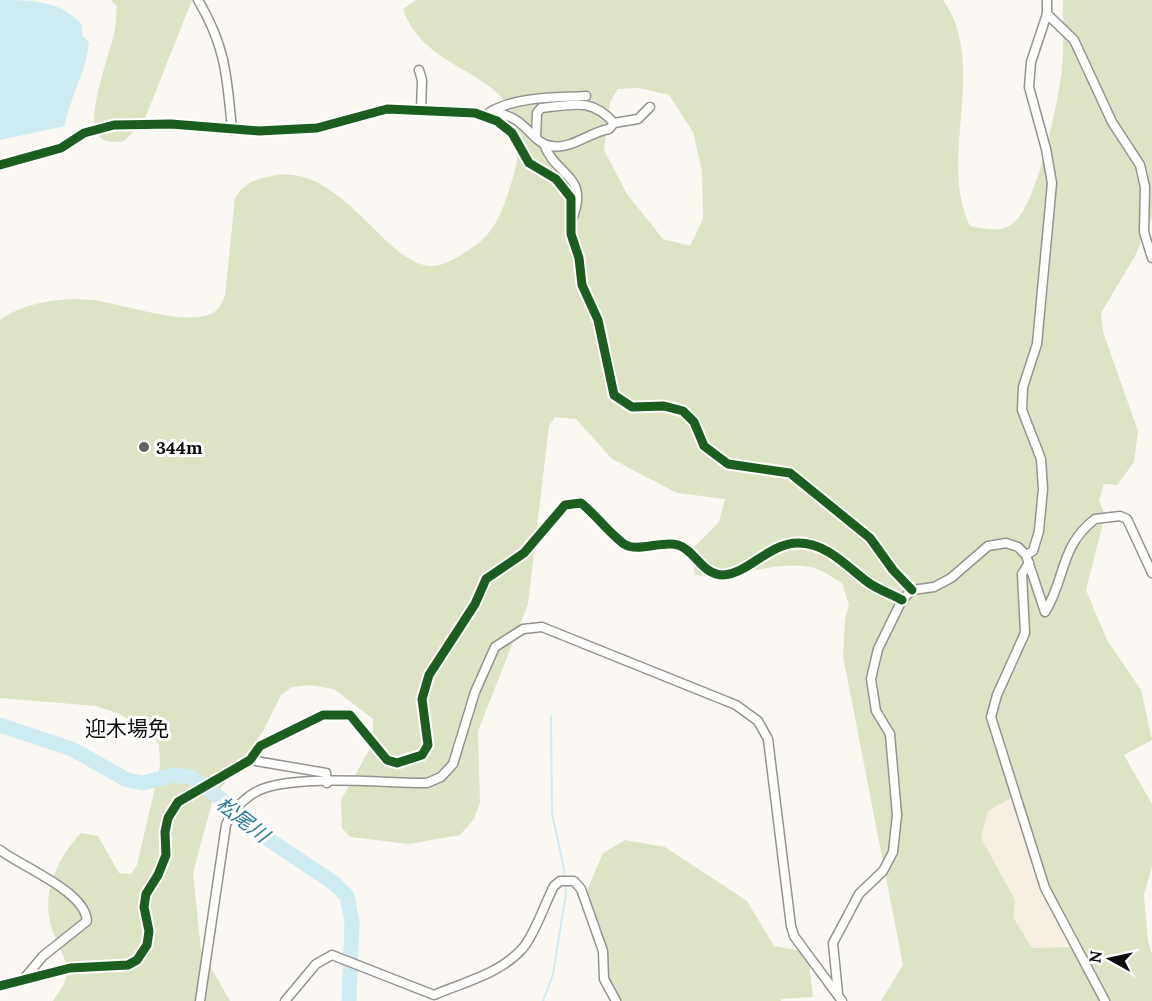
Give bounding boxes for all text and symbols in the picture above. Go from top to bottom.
place label: 344m [156,436,203,459]
marker: 344m [137,440,151,454]
district label: 迎木場免 [85,715,169,742]
water label: 松尾川 [212,791,276,849]
north arrow [1080,929,1140,989]
text: N [1084,949,1106,964]

